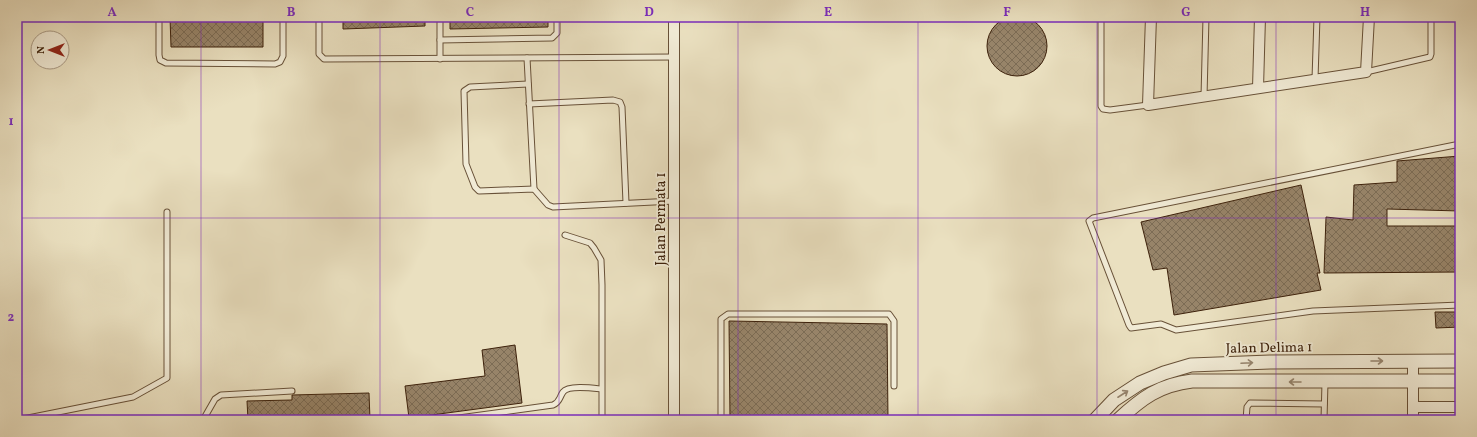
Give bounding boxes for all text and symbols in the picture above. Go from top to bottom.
text: A [107,4,117,22]
text: B [287,4,296,22]
text: C [466,4,474,22]
text: D [644,4,654,22]
text: E [824,4,832,22]
text: F [1003,4,1011,22]
text: G [1181,4,1191,22]
text: H [1360,4,1370,22]
north arrow [30,30,70,70]
text: N [34,46,49,54]
text: 1 [8,113,14,131]
street label: Jalan Permata 1 [652,172,671,266]
text: 2 [8,309,15,327]
street label: Jalan Delima 1 [1225,338,1313,359]
one-way arrow [1370,357,1383,365]
one-way arrow [1240,359,1253,366]
one-way arrow [1289,378,1302,386]
one-way arrow [1118,390,1129,398]

